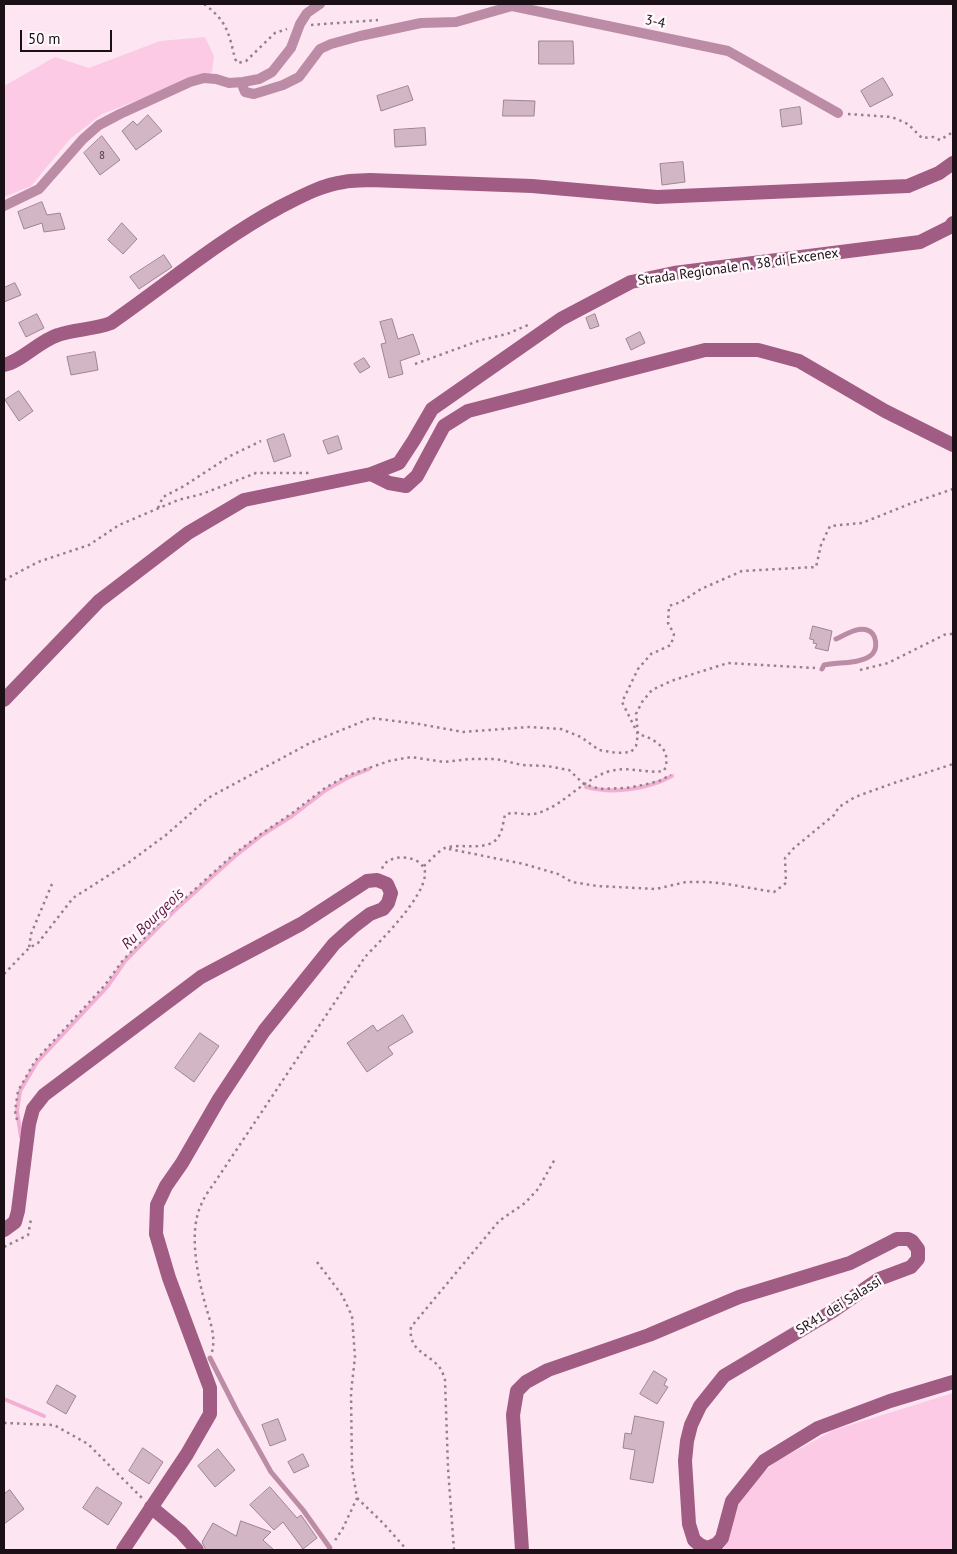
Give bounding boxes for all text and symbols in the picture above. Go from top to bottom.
street label: 3-4 [643,12,667,32]
scale bar [22,20,115,52]
text: 50 m [28,29,61,48]
house number: 8 [99,149,105,163]
street label: Strada Regionale n. 38 di Excenex [637,245,839,289]
water label: Ru Bourgeois [118,885,188,953]
street label: SR41 dei Salassi [793,1273,885,1339]

